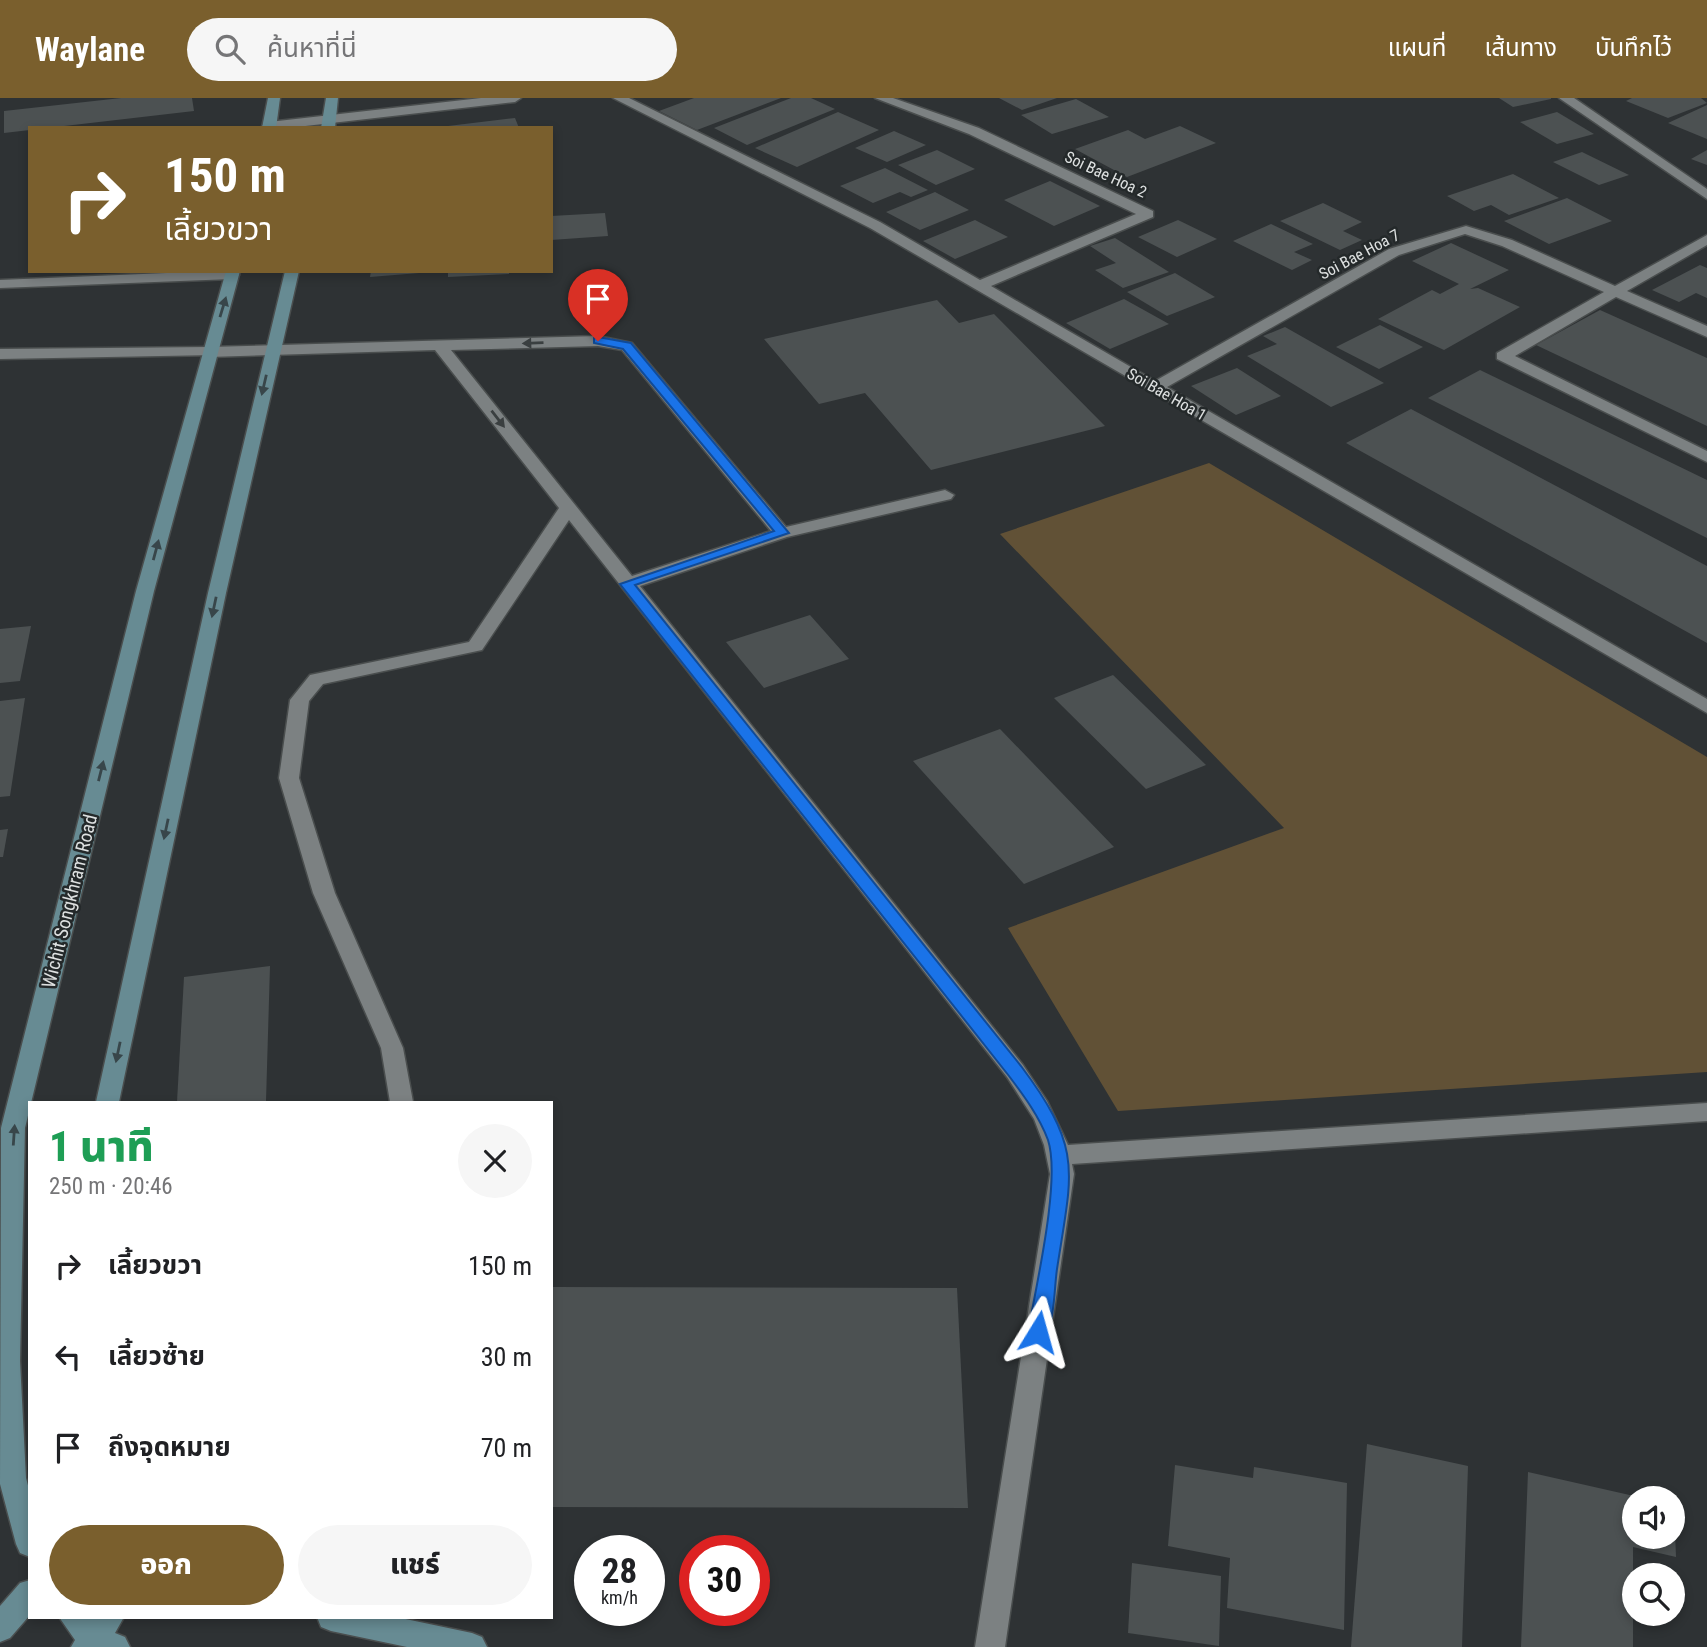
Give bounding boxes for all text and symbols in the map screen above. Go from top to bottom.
search box [187,18,677,81]
text: Waylane [35,30,145,69]
icon: search [211,30,249,68]
text: ค้นหาที่นี่ [267,33,357,63]
text: แผนที่ [1388,34,1446,62]
text: เส้นทาง [1484,34,1557,62]
text: บันทึกไว้ [1595,34,1672,62]
text: 150 m [164,147,286,204]
street label: Soi Bae Hoa 2 [1062,147,1150,202]
icon: right [49,154,140,245]
text: เลี้ยวขวา [164,210,272,248]
street label: Soi Bae Hoa 7 [1316,225,1403,284]
pin [568,269,628,341]
icon: arrive [579,280,617,318]
one-way arrow [218,297,228,318]
one-way arrow [522,337,544,348]
street label: Soi Bae Hoa 1 [1124,364,1210,425]
one-way arrow [259,374,270,396]
one-way arrow [490,410,504,428]
one-way arrow [151,539,162,561]
one-way arrow [208,596,219,618]
one-way arrow [96,760,107,782]
street label: Wichit Songkhram Road [37,812,102,990]
one-way arrow [160,818,171,840]
one-way arrow [112,1041,123,1063]
text: 1 นาที [49,1122,154,1171]
one-way arrow [8,1124,19,1146]
button: close [458,1124,532,1198]
text: 250 m · 20:46 [49,1173,173,1200]
icon: right [49,1247,87,1285]
text: เลี้ยวขวา [108,1250,202,1280]
text: 150 m [468,1251,532,1281]
position arrow [1001,1295,1075,1369]
icon: left [49,1338,87,1376]
text: เลี้ยวซ้าย [108,1341,205,1371]
text: 30 m [481,1342,532,1372]
icon: arrive [49,1429,87,1467]
text: ถึงจุดหมาย [108,1432,231,1462]
text: 70 m [481,1433,532,1463]
map controls [1622,1486,1685,1626]
button: sound [1622,1486,1685,1549]
button: ออก [49,1525,284,1605]
button: แชร์ [298,1525,532,1605]
speed limit sign: 30 [679,1535,770,1626]
text: 28 [602,1551,637,1592]
button: search [1622,1563,1685,1626]
text: km/h [601,1587,638,1608]

